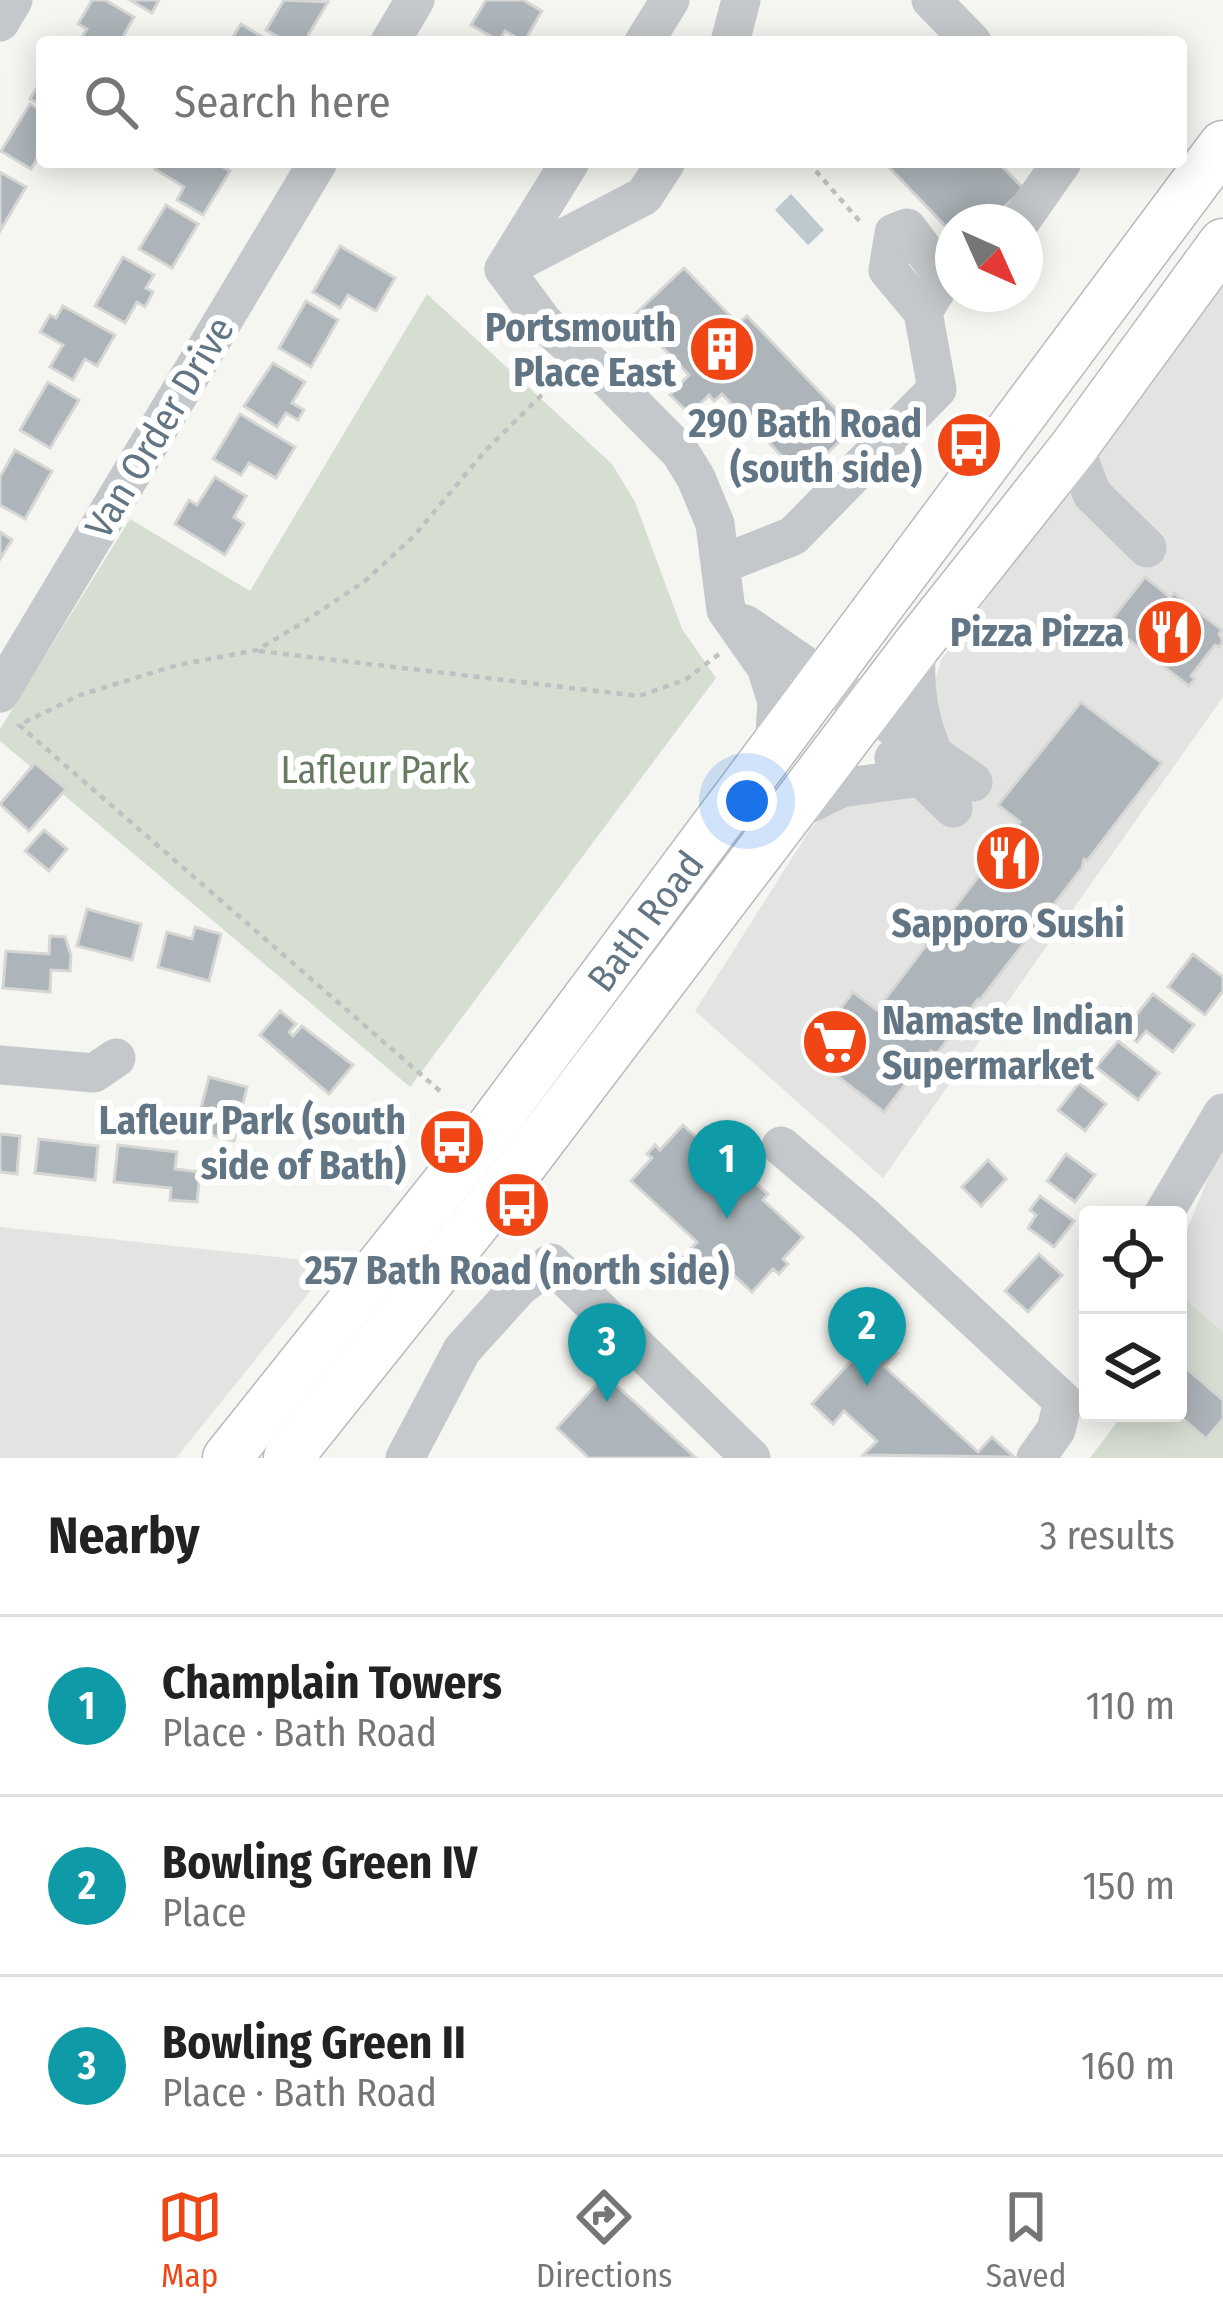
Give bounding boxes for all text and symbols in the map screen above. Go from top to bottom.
search box [36,36,1187,168]
icon: search [78,69,144,135]
text: Search here [174,75,391,129]
north arrow [935,204,1043,312]
place label: Portsmouth Place East [485,305,677,396]
street label: Van Order Drive [76,309,244,546]
building icon: Portsmouth Place East [687,314,757,384]
place label: 290 Bath Road (south side) [688,401,922,492]
bus stop icon: 290 Bath Road (south side) [934,410,1004,480]
restaurant icon: Pizza Pizza [1135,597,1205,667]
place label: Pizza Pizza [950,610,1124,656]
park label: Lafleur Park [281,747,470,793]
your location [717,771,777,831]
restaurant icon: Sapporo Sushi [973,823,1043,893]
street label: Bath Road [578,842,713,1001]
place label: Sapporo Sushi [891,901,1125,947]
place label: Namaste Indian Supermarket [882,998,1134,1089]
supermarket icon: Namaste Indian Supermarket [800,1007,870,1077]
place label: Lafleur Park (south side of Bath) [99,1098,406,1189]
bus stop icon: Lafleur Park (south side of Bath) [417,1107,487,1177]
pin: 1 [688,1120,766,1219]
bus stop icon: 257 Bath Road (north side) [482,1170,552,1240]
map controls [1079,1206,1187,1422]
button: locate [1079,1206,1187,1314]
place label: 257 Bath Road (north side) [304,1248,730,1294]
pin: 2 [828,1287,906,1386]
pin: 3 [568,1303,646,1402]
button: layers [1079,1314,1187,1422]
text: Nearby [48,1505,200,1567]
text: 3 results [1040,1513,1175,1559]
text: Champlain Towers [162,1656,502,1710]
text: 1 [79,1683,95,1729]
text: 110 m [1086,1683,1175,1729]
text: Place · Bath Road [162,1710,437,1756]
text: Bowling Green IV [162,1836,477,1890]
text: 2 [78,1863,96,1909]
text: 150 m [1082,1863,1175,1909]
text: Place [162,1890,246,1936]
text: Bowling Green II [162,2016,466,2070]
text: 3 [78,2043,96,2089]
text: 160 m [1081,2043,1175,2089]
text: Place · Bath Road [162,2070,437,2116]
tab: Map [157,2184,223,2296]
tab: Directions [536,2184,672,2296]
tab: Saved [986,2184,1066,2296]

